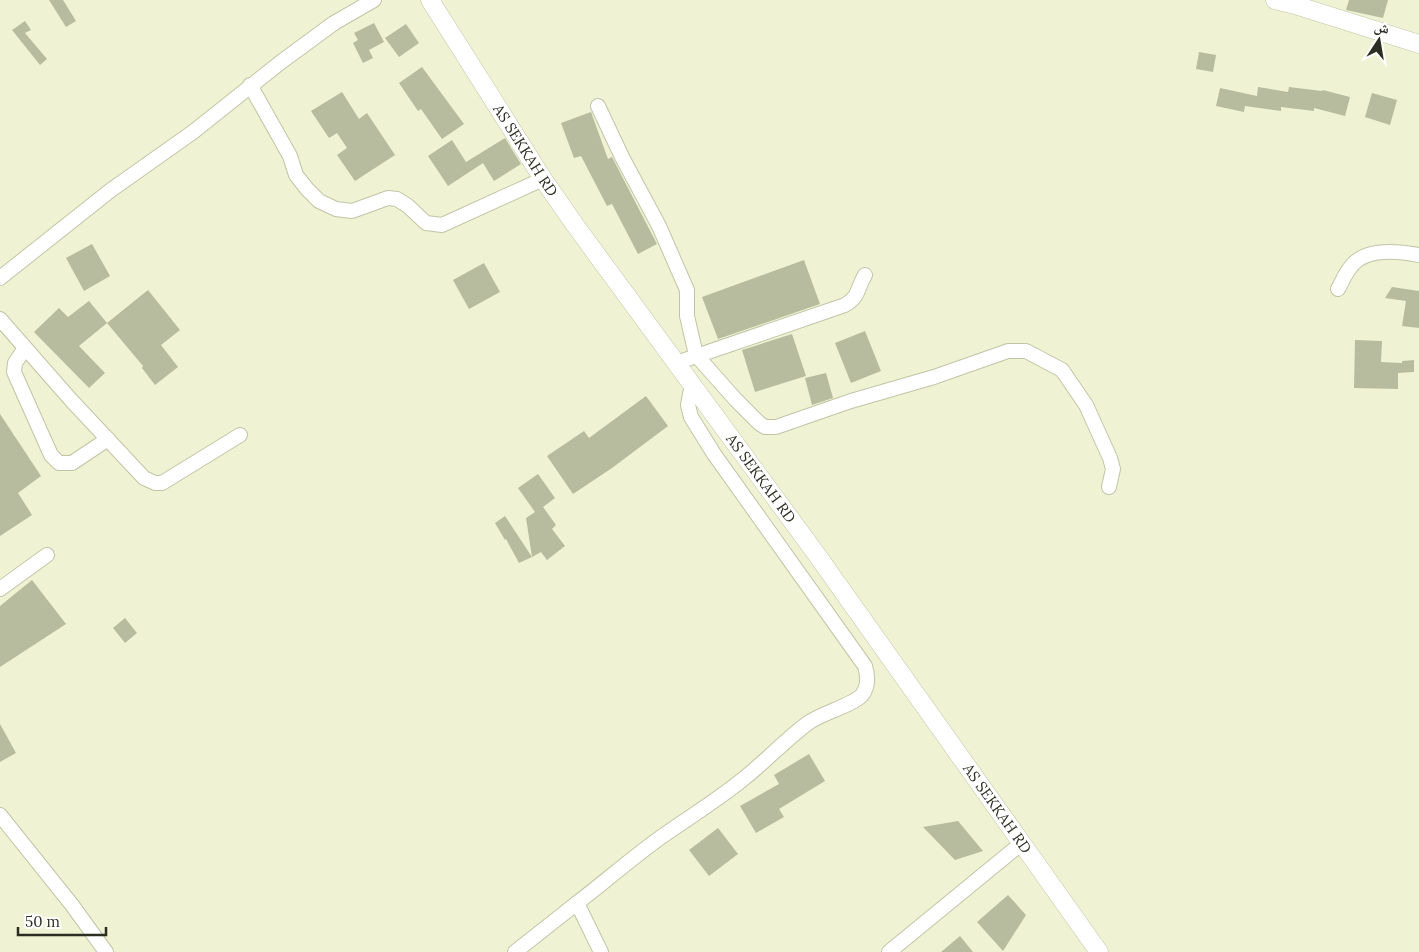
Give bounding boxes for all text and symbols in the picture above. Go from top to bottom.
north arrow [1354,15,1404,65]
text: ش [1373,17,1391,38]
street label: AS SEKKAH RD [489,100,562,200]
street label: AS SEKKAH RD [722,429,800,526]
street label: AS SEKKAH RD [959,759,1036,857]
scale bar [18,904,105,936]
text: 50 m [25,912,60,931]

